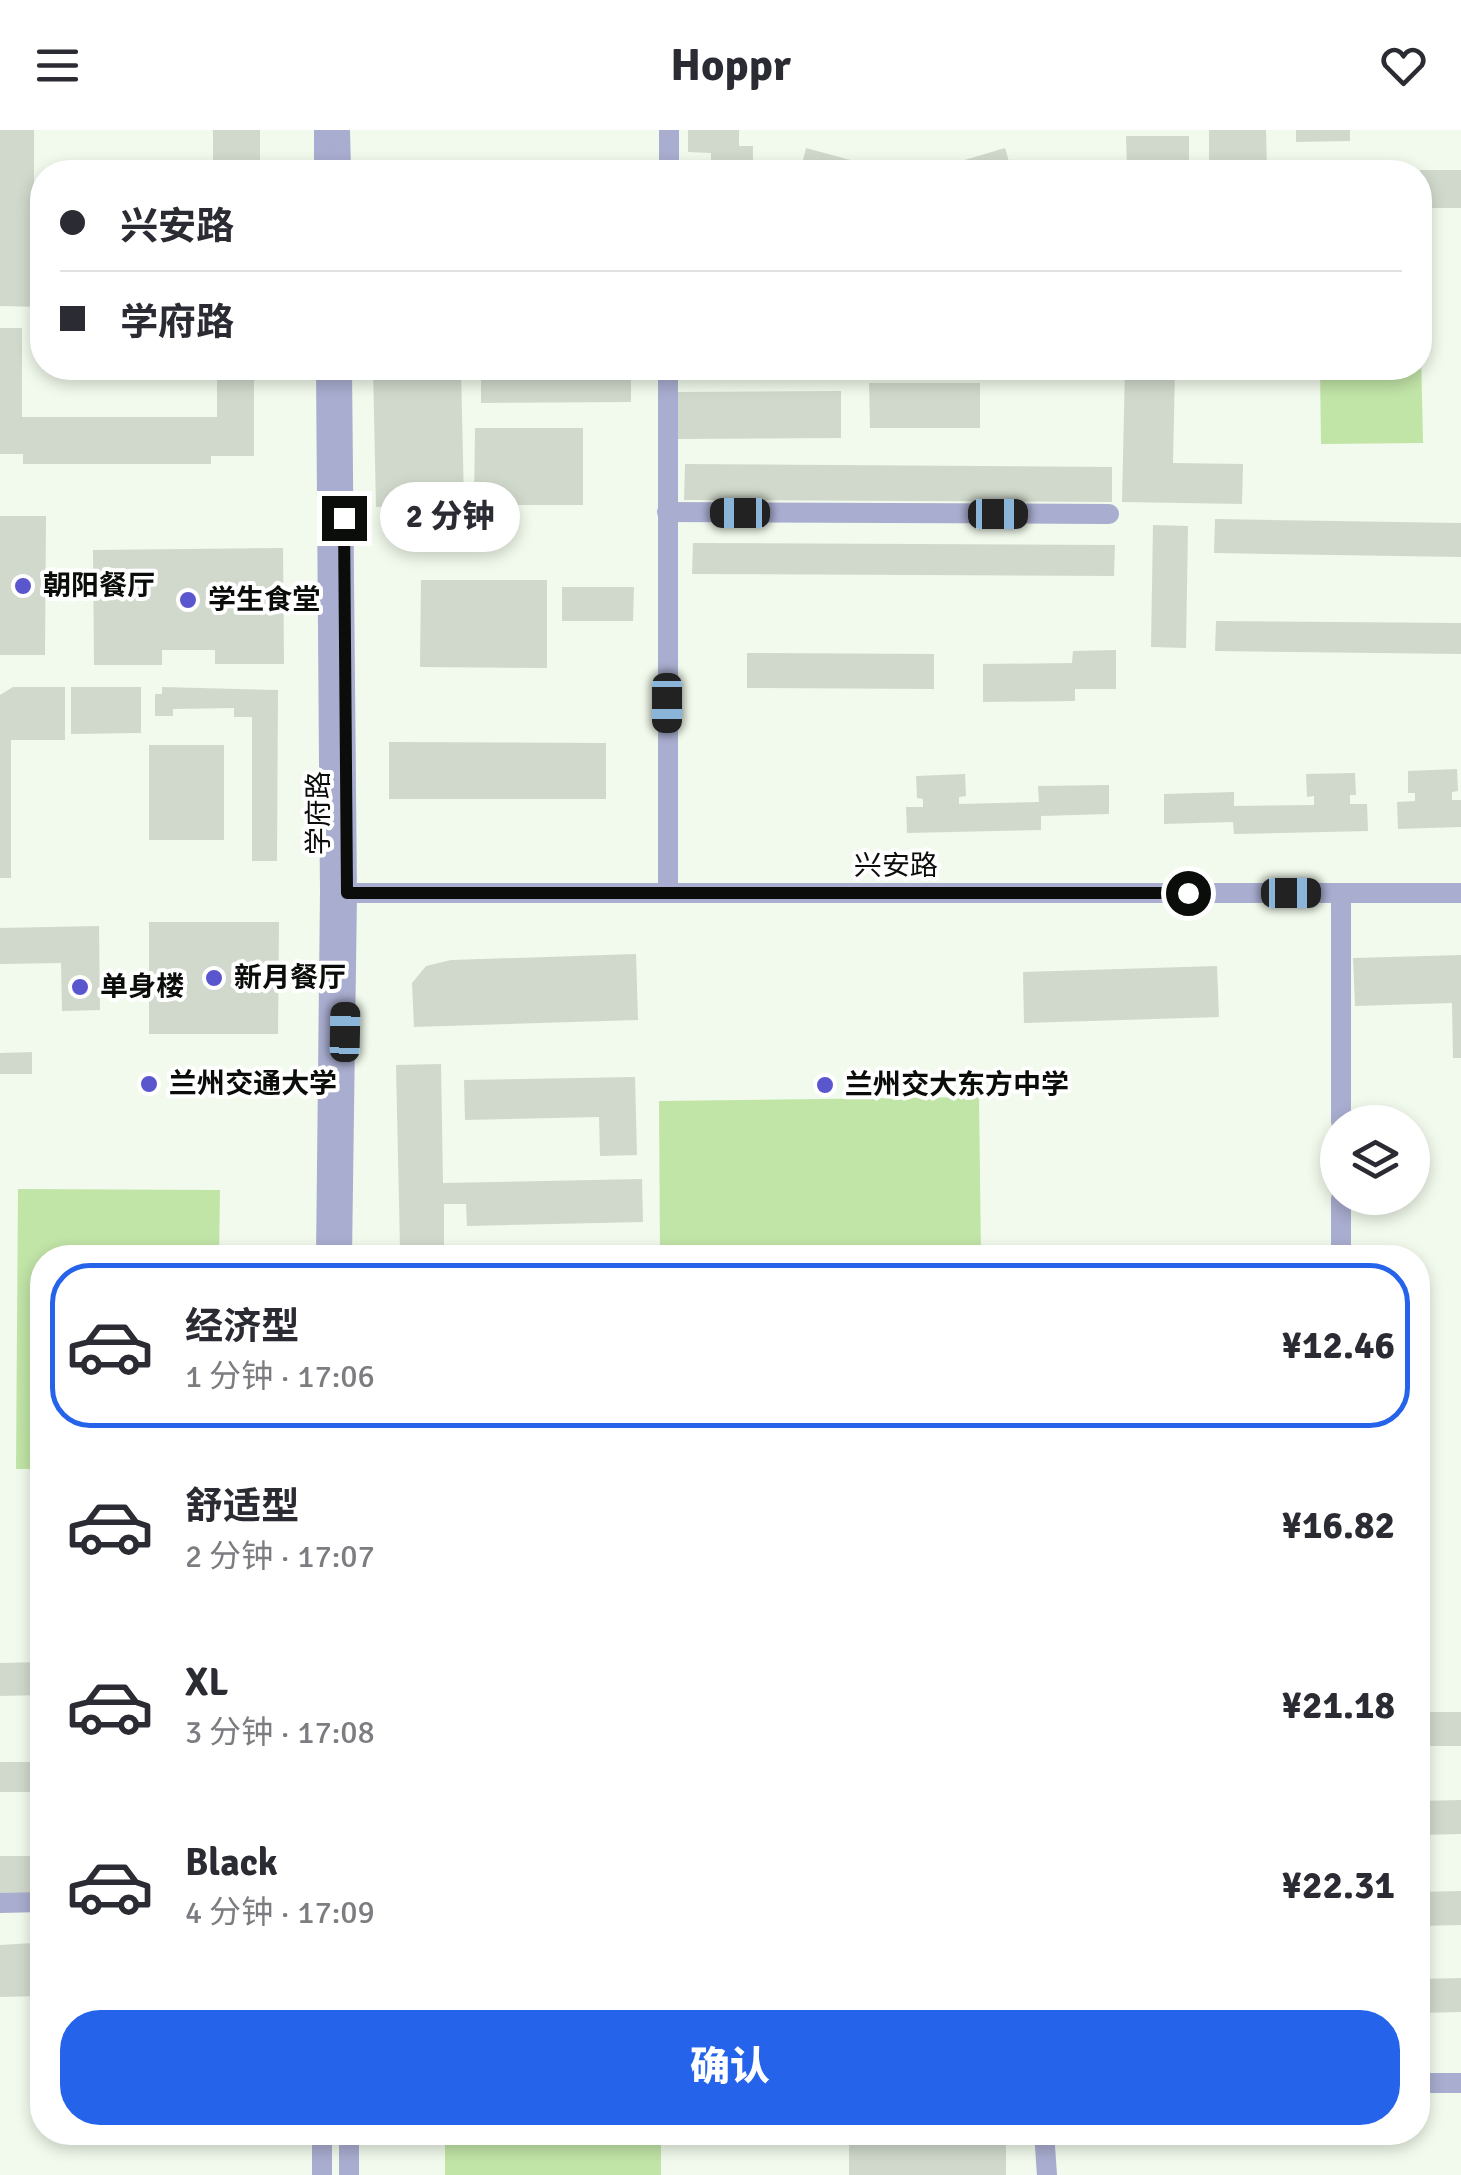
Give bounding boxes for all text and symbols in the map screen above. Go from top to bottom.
icon: menu [30,38,85,93]
text: Hoppr [670,38,791,93]
icon: heart [1376,38,1431,93]
text: 兴安路 [120,203,234,250]
text: 学府路 [120,299,234,346]
callout: 2 分钟 [379,483,519,553]
route end [322,496,367,541]
text: 2 分钟 [406,497,494,536]
car [710,498,770,528]
car [968,499,1028,529]
place label: 朝阳餐厅 [43,569,155,603]
marker: 朝阳餐厅 [12,575,34,597]
place label: 学生食堂 [208,583,320,617]
marker: 学生食堂 [177,589,199,611]
car [652,673,682,733]
street label: 学府路 [302,771,336,855]
street label: 兴安路 [854,849,938,883]
route start [1166,871,1211,916]
car [1261,878,1321,908]
place label: 新月餐厅 [234,961,346,995]
marker: 新月餐厅 [203,967,225,989]
place label: 单身楼 [100,970,184,1004]
marker: 单身楼 [69,976,91,998]
car [329,1002,361,1062]
place label: 兰州交通大学 [169,1067,337,1101]
place label: 兰州交大东方中学 [845,1068,1069,1102]
marker: 兰州交通大学 [138,1073,160,1095]
marker: 兰州交大东方中学 [814,1074,836,1096]
map controls [1320,1105,1430,1215]
button: layers [1320,1105,1430,1215]
icon: car [65,1301,155,1391]
text: 经济型 [185,1303,299,1350]
text: ¥12.46 [1282,1322,1395,1369]
text: 1 分钟 · 17:06 [185,1357,375,1396]
icon: car [65,1481,155,1571]
text: 舒适型 [185,1483,299,1530]
text: ¥16.82 [1282,1502,1395,1549]
text: 2 分钟 · 17:07 [185,1537,375,1576]
text: XL [185,1659,228,1706]
icon: car [65,1661,155,1751]
text: ¥21.18 [1282,1682,1395,1729]
text: 3 分钟 · 17:08 [185,1713,375,1752]
text: Black [185,1839,278,1886]
icon: car [65,1841,155,1931]
text: ¥22.31 [1282,1862,1395,1909]
text: 4 分钟 · 17:09 [185,1893,375,1932]
button: 确认 [60,2010,1400,2125]

